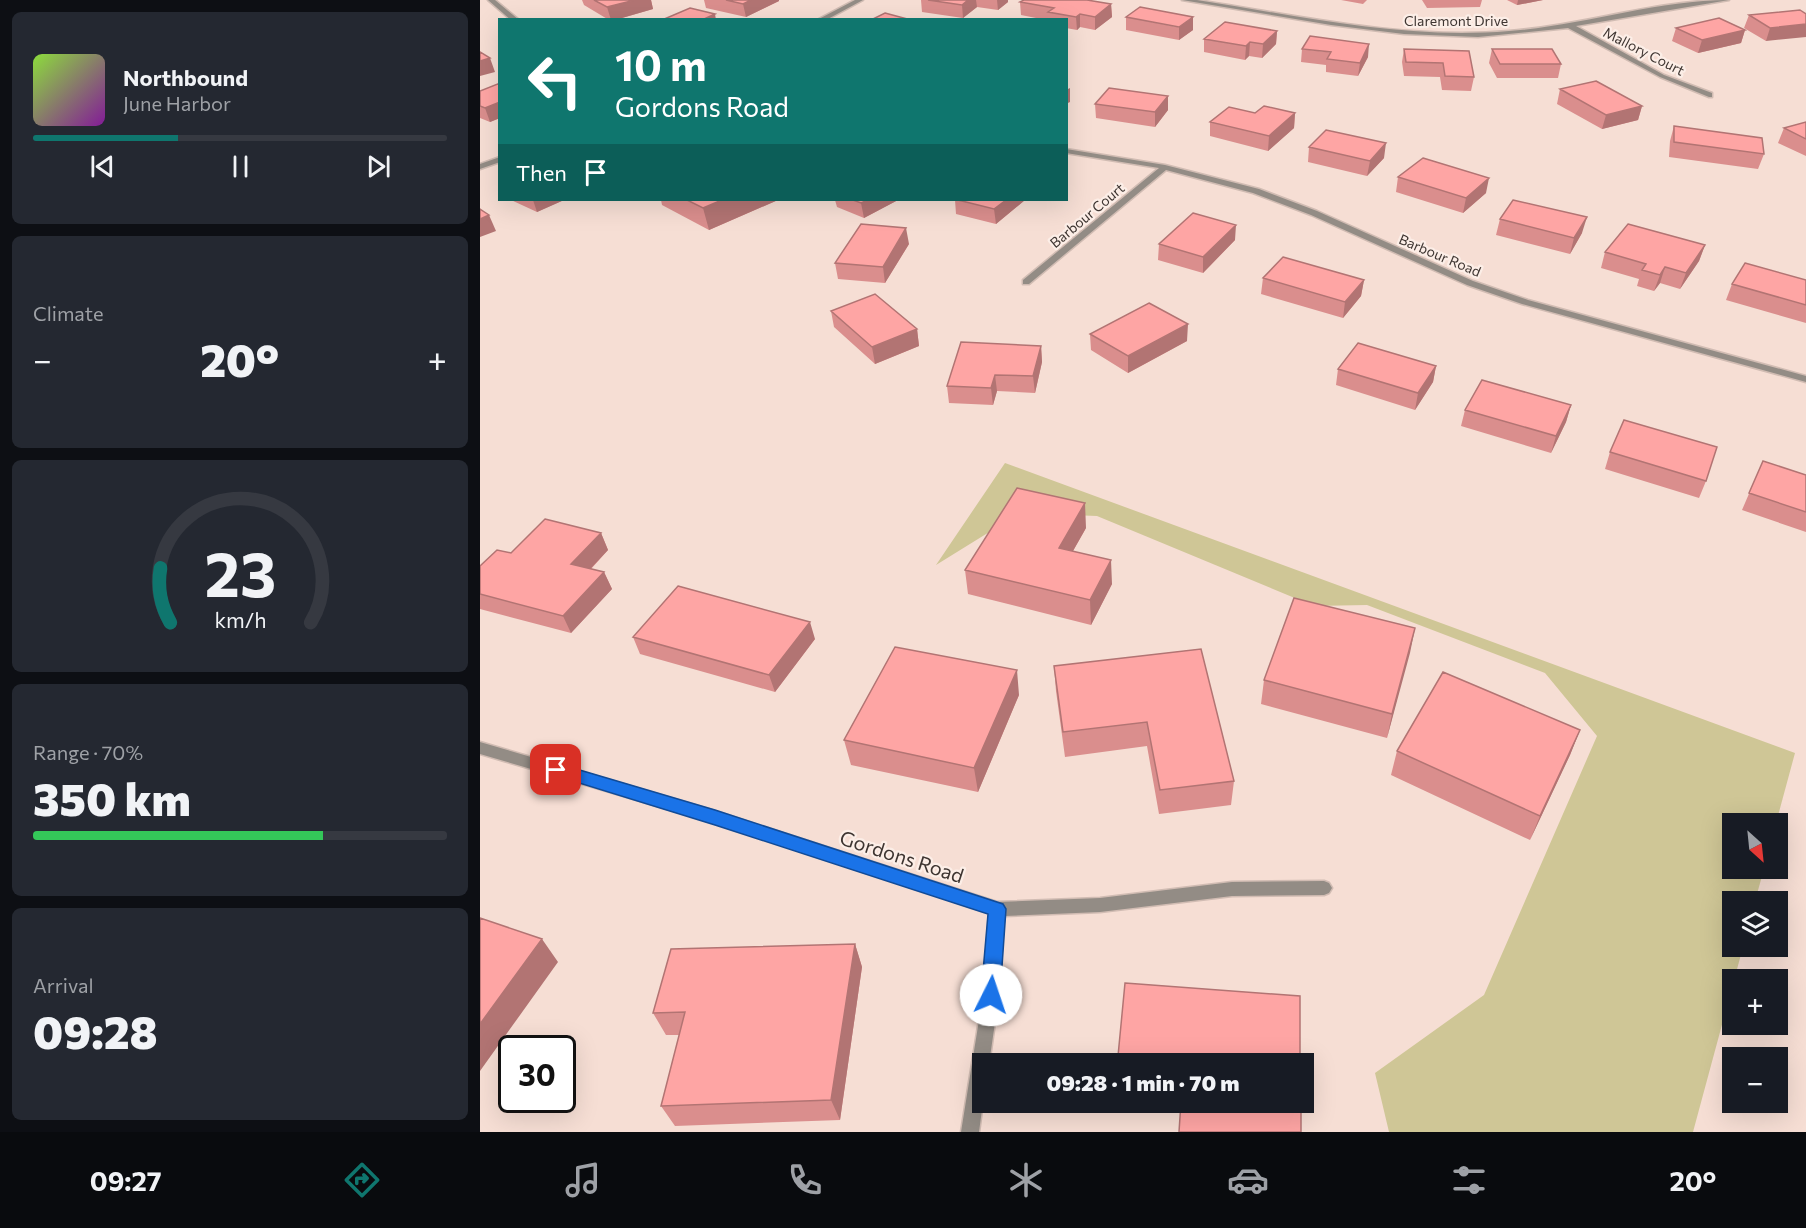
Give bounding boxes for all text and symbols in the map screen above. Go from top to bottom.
street label: Claremont Drive [1404,12,1508,29]
street label: Mallory Court [1601,23,1688,79]
text: 10 m [615,38,707,90]
icon: left [516,42,594,120]
text: Northbound [123,64,248,91]
text: Gordons Road [615,90,789,123]
text: June Harbor [123,91,231,115]
icon: previous [86,150,119,183]
icon: pause [224,150,257,183]
icon: next [362,150,395,183]
icon: arrive [579,156,612,189]
text: Then [516,159,567,186]
street label: Barbour Court [1046,179,1128,251]
street label: Barbour Road [1396,230,1484,280]
text: Climate [33,301,103,325]
text: 20° [200,331,279,386]
text: − [33,338,52,379]
text: + [428,338,447,379]
text: 23 [204,534,276,610]
text: km/h [214,606,266,632]
text: Range · 70% [33,740,143,764]
pin [530,744,581,795]
icon: arrive [539,753,572,786]
text: 350 km [33,770,191,825]
north arrow [1722,813,1788,879]
map controls [1722,813,1788,1113]
street label: Gordons Road [837,825,967,887]
button: layers [1722,891,1788,957]
position arrow [959,963,1023,1027]
button: + [1722,969,1788,1035]
text: Arrival [33,973,94,997]
text: 09:28 [33,1003,158,1058]
speed limit sign: 30 [498,1035,576,1113]
button: − [1722,1047,1788,1113]
text: 09:28 · 1 min · 70 m [1046,1069,1240,1096]
icon: directions [341,1159,383,1201]
icon: music [562,1159,604,1201]
icon: phone [784,1159,826,1201]
icon: climate [1005,1159,1047,1201]
icon: car [1227,1159,1269,1201]
icon: filters [1448,1159,1490,1201]
text: 09:27 [90,1164,162,1197]
text: 20° [1670,1164,1716,1197]

